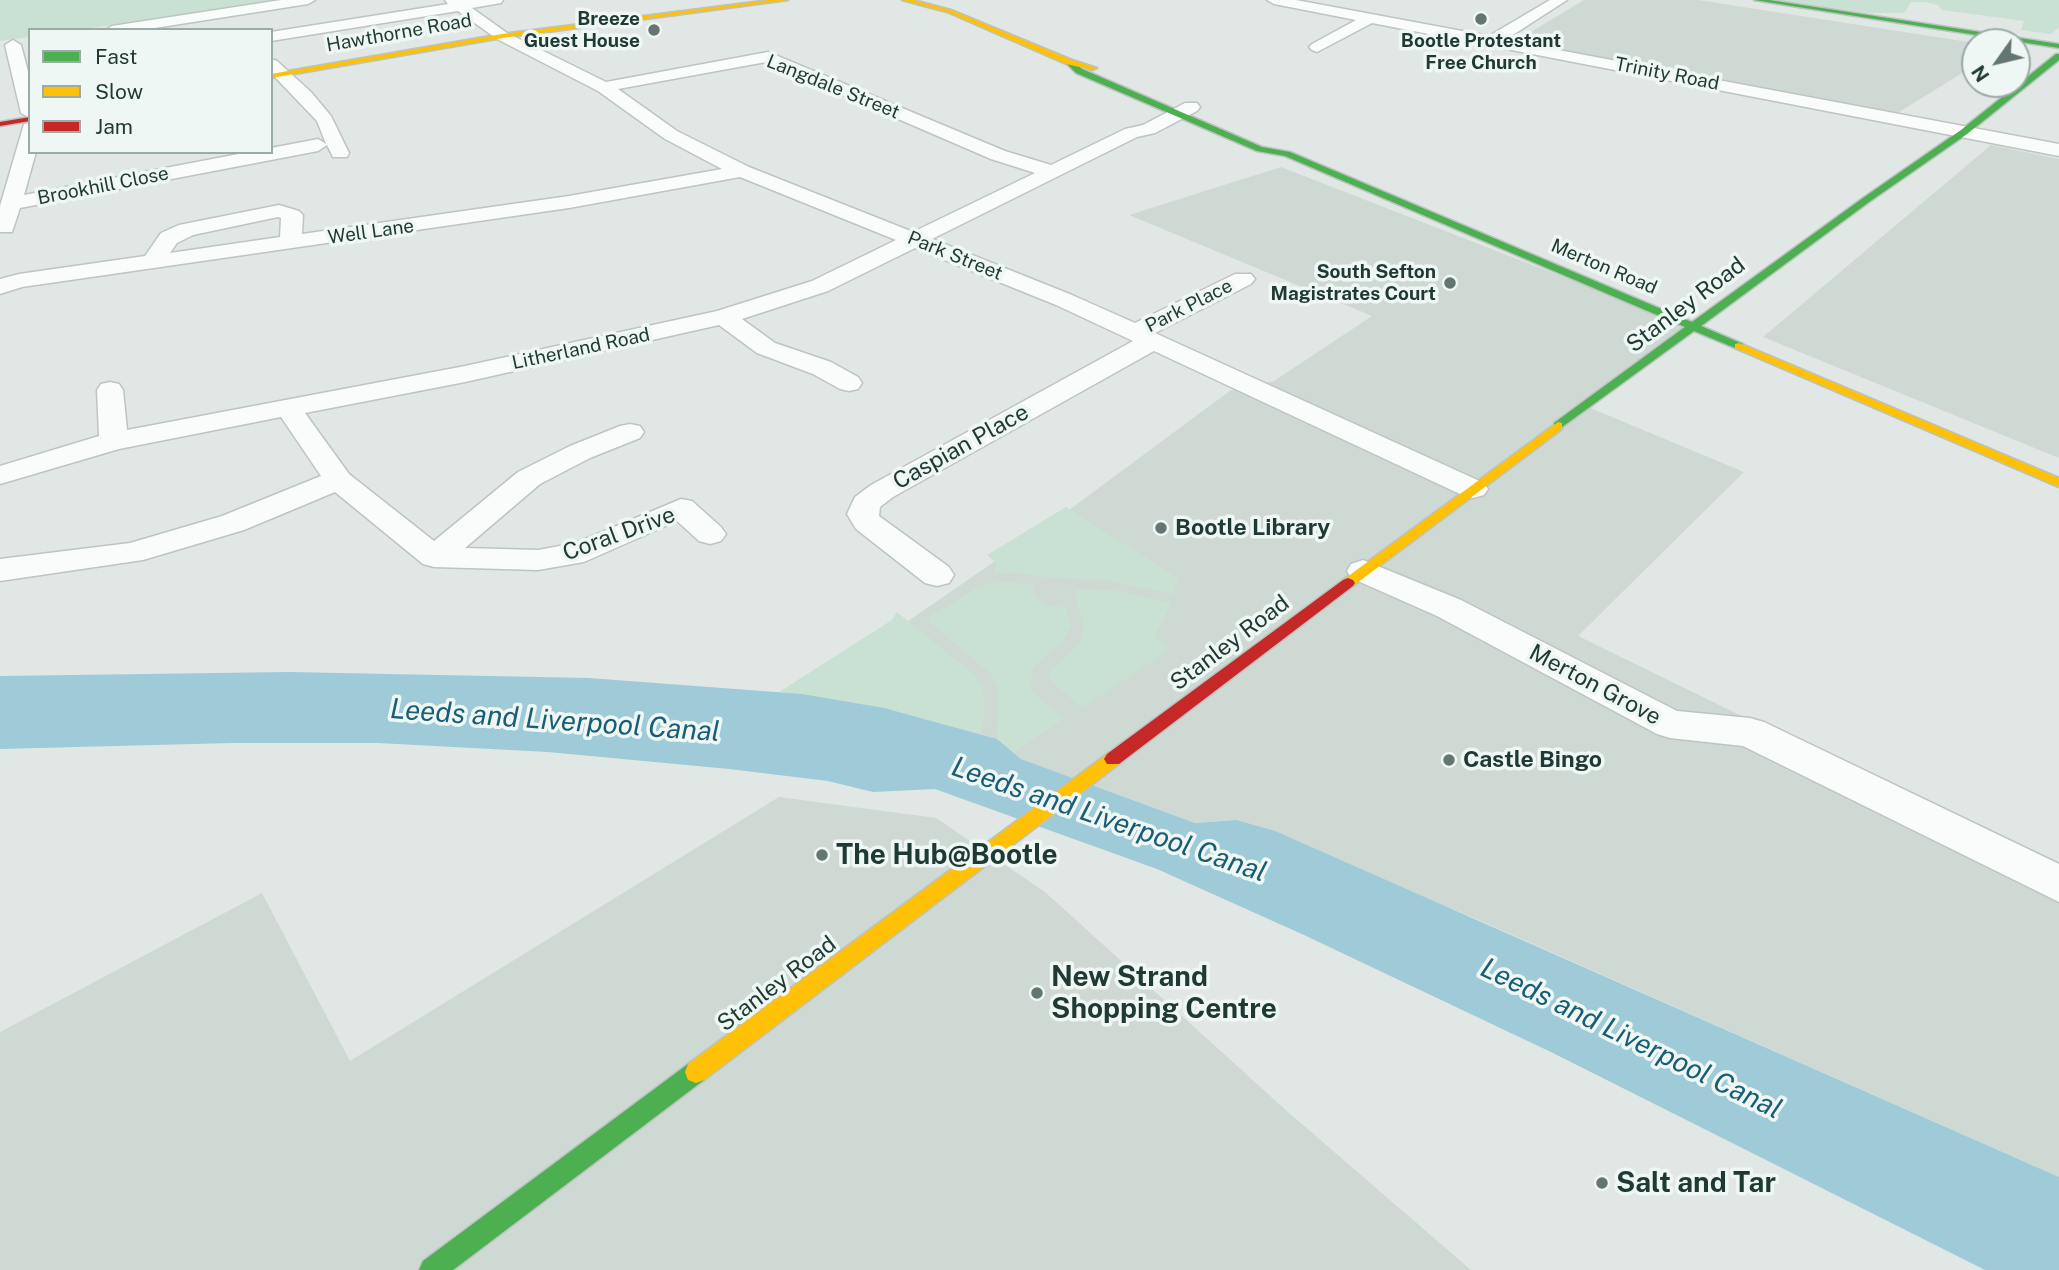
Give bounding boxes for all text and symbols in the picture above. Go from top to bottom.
place label: Breeze Guest House [524,8,640,52]
street label: Hawthorne Road [324,9,474,57]
marker: Bootle Protestant Free Church [1473,11,1489,27]
marker: Breeze Guest House [646,22,662,38]
legend [28,28,273,154]
north arrow [1961,28,2031,98]
place label: Bootle Protestant Free Church [1401,30,1561,74]
text: Fast [95,44,137,69]
street label: Langdale Street [763,50,903,124]
street label: Trinity Road [1613,53,1721,95]
text: N [1967,61,1994,86]
text: Slow [95,79,143,104]
text: Jam [95,114,133,139]
street label: Brookhill Close [35,162,171,210]
street label: Well Lane [326,215,416,249]
street label: Park Street [904,227,1006,285]
street label: Merton Road [1548,234,1660,300]
street label: Stanley Road [1621,251,1751,359]
place label: South Sefton Magistrates Court [1271,261,1436,305]
street label: Park Place [1142,274,1236,338]
marker: South Sefton Magistrates Court [1442,275,1458,291]
street label: Litherland Road [510,323,652,375]
street label: Caspian Place [888,398,1034,496]
street label: Coral Drive [559,501,679,567]
place label: Bootle Library [1175,514,1330,542]
marker: Bootle Library [1153,520,1169,536]
street label: Stanley Road [1165,589,1295,697]
street label: Merton Grove [1524,639,1666,731]
water label: Leeds and Liverpool Canal [389,693,721,749]
place label: Castle Bingo [1463,746,1602,774]
water label: Leeds and Liverpool Canal [947,750,1271,890]
marker: Castle Bingo [1441,752,1457,768]
place label: The Hub@Bootle [836,838,1058,872]
marker: The Hub@Bootle [814,847,830,863]
street label: Stanley Road [712,930,842,1038]
water label: Leeds and Liverpool Canal [1475,951,1787,1127]
place label: New Strand Shopping Centre [1051,960,1277,1026]
marker: New Strand Shopping Centre [1029,985,1045,1001]
place label: Salt and Tar [1616,1166,1776,1200]
marker: Salt and Tar [1594,1175,1610,1191]

